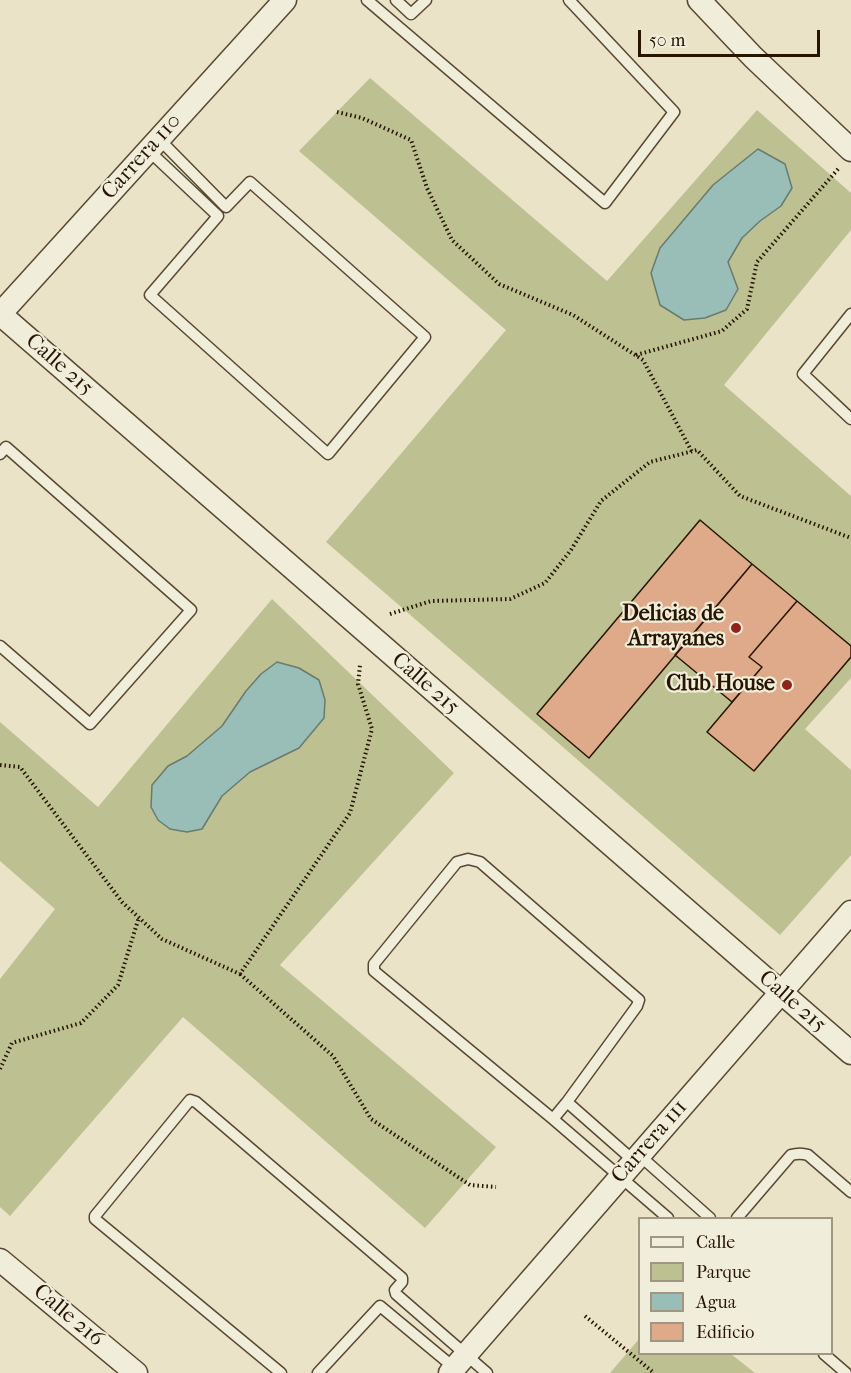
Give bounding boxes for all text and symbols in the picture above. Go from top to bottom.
scale bar [641,18,822,56]
text: 50 m [649,30,685,51]
street label: Carrera 110 [97,109,187,205]
street label: Calle 215 [20,328,98,402]
place label: Delicias de Arrayanes [622,602,724,654]
marker: Delicias de Arrayanes [729,621,743,635]
street label: Calle 215 [386,647,464,721]
place label: Club House [666,672,775,698]
marker: Club House [780,678,794,692]
street label: Calle 215 [753,965,831,1039]
street label: Carrera 111 [606,1095,694,1189]
legend [638,1217,833,1355]
text: Calle [696,1232,735,1253]
text: Parque [696,1262,751,1283]
street label: Calle 216 [28,1279,108,1353]
text: Agua [696,1292,736,1313]
text: Edificio [696,1322,754,1343]

